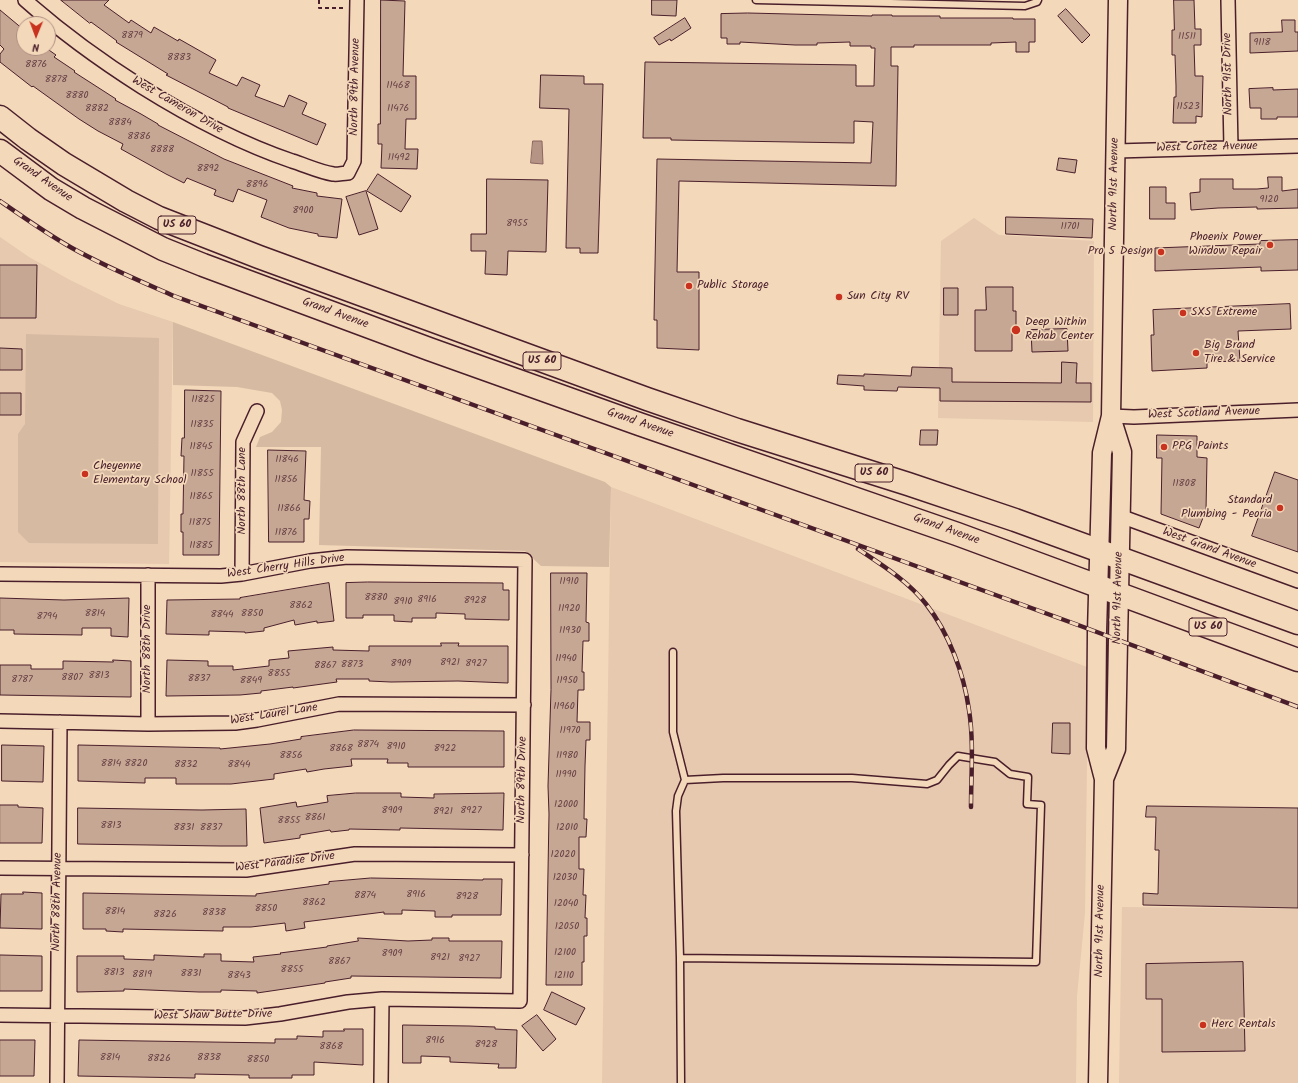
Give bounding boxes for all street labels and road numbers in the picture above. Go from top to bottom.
street label: North 91st Drive [1221,33,1237,115]
street label: North 89th Avenue [348,38,364,136]
street label: West Cameron Drive [129,74,225,138]
street label: North 91st Avenue [1107,137,1123,231]
street label: West Cortez Avenue [1156,140,1258,156]
street label: Grand Avenue [9,154,75,206]
road number: US 60 [158,216,196,234]
street label: Grand Avenue [300,295,370,333]
road number: US 60 [523,352,561,370]
street label: West Scotland Avenue [1148,405,1260,423]
street label: Grand Avenue [605,406,675,442]
street label: North 88th Lane [236,447,250,535]
road number: US 60 [855,464,893,482]
street label: Grand Avenue [911,511,981,549]
street label: West Grand Avenue [1160,525,1258,573]
street label: North 91st Avenue [1111,551,1127,645]
street label: West Cherry Hills Drive [226,552,346,582]
street label: North 88th Drive [141,605,155,693]
road number: US 60 [1189,618,1227,636]
street label: West Laurel Lane [229,701,319,729]
street label: North 89th Drive [515,736,531,824]
street label: West Paradise Drive [234,850,336,876]
street label: North 88th Avenue [50,852,66,952]
street label: North 91st Avenue [1093,884,1109,978]
street label: West Shaw Butte Drive [154,1008,272,1024]

